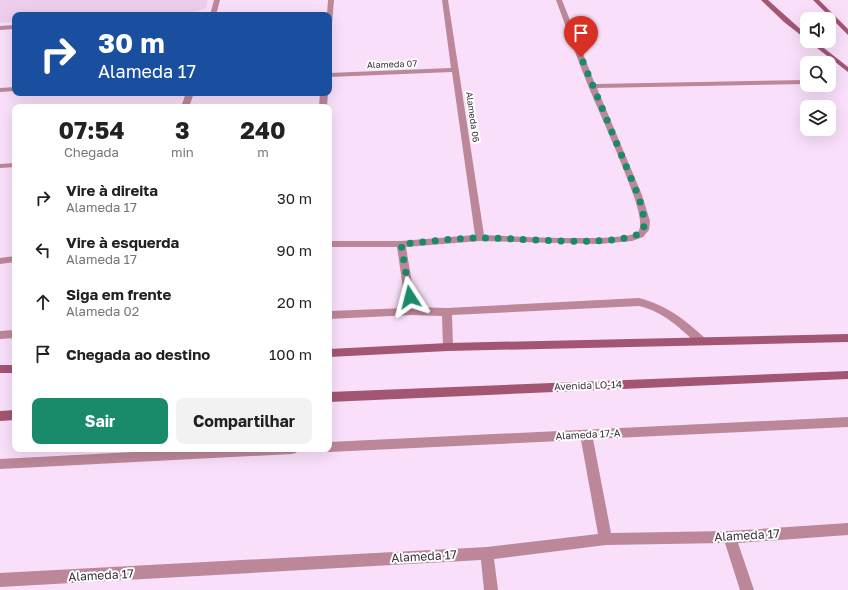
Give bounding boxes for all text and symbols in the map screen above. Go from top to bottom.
map controls [800,12,836,136]
button: sound [800,12,836,48]
pin [564,16,598,57]
icon: arrive [570,22,592,44]
text: 30 m [98,26,165,59]
icon: right [32,28,84,80]
button: search [800,56,836,92]
street label: Alameda 07 [367,58,418,70]
text: Alameda 17 [98,60,196,82]
street label: Alameda 06 [464,91,482,143]
button: layers [800,100,836,136]
text: 07:54 [58,115,124,144]
text: 3 [175,115,190,144]
text: 240 [240,115,286,144]
text: Chegada [64,144,119,160]
text: min [171,144,194,160]
text: m [257,144,269,160]
text: Vire à direita [66,181,158,199]
icon: right [32,187,54,209]
text: 30 m [277,189,312,207]
text: Alameda 17 [66,199,137,215]
text: Vire à esquerda [66,233,179,251]
icon: left [32,239,54,261]
text: 90 m [277,241,312,259]
text: Alameda 17 [66,251,137,267]
position arrow [389,276,431,318]
text: Siga em frente [66,285,171,303]
icon: ahead [32,291,54,313]
text: 20 m [277,293,312,311]
text: Alameda 02 [66,303,139,319]
icon: arrive [32,343,54,365]
text: Chegada ao destino [66,345,210,363]
text: 100 m [269,345,312,363]
street label: Avenida LO-14 [554,378,622,392]
button: Sair [32,398,168,444]
button: Compartilhar [176,398,312,444]
street label: Alameda 17-A [555,426,621,442]
street label: Alameda 17 [714,526,780,544]
street label: Alameda 17 [391,547,457,565]
street label: Alameda 17 [68,566,134,584]

